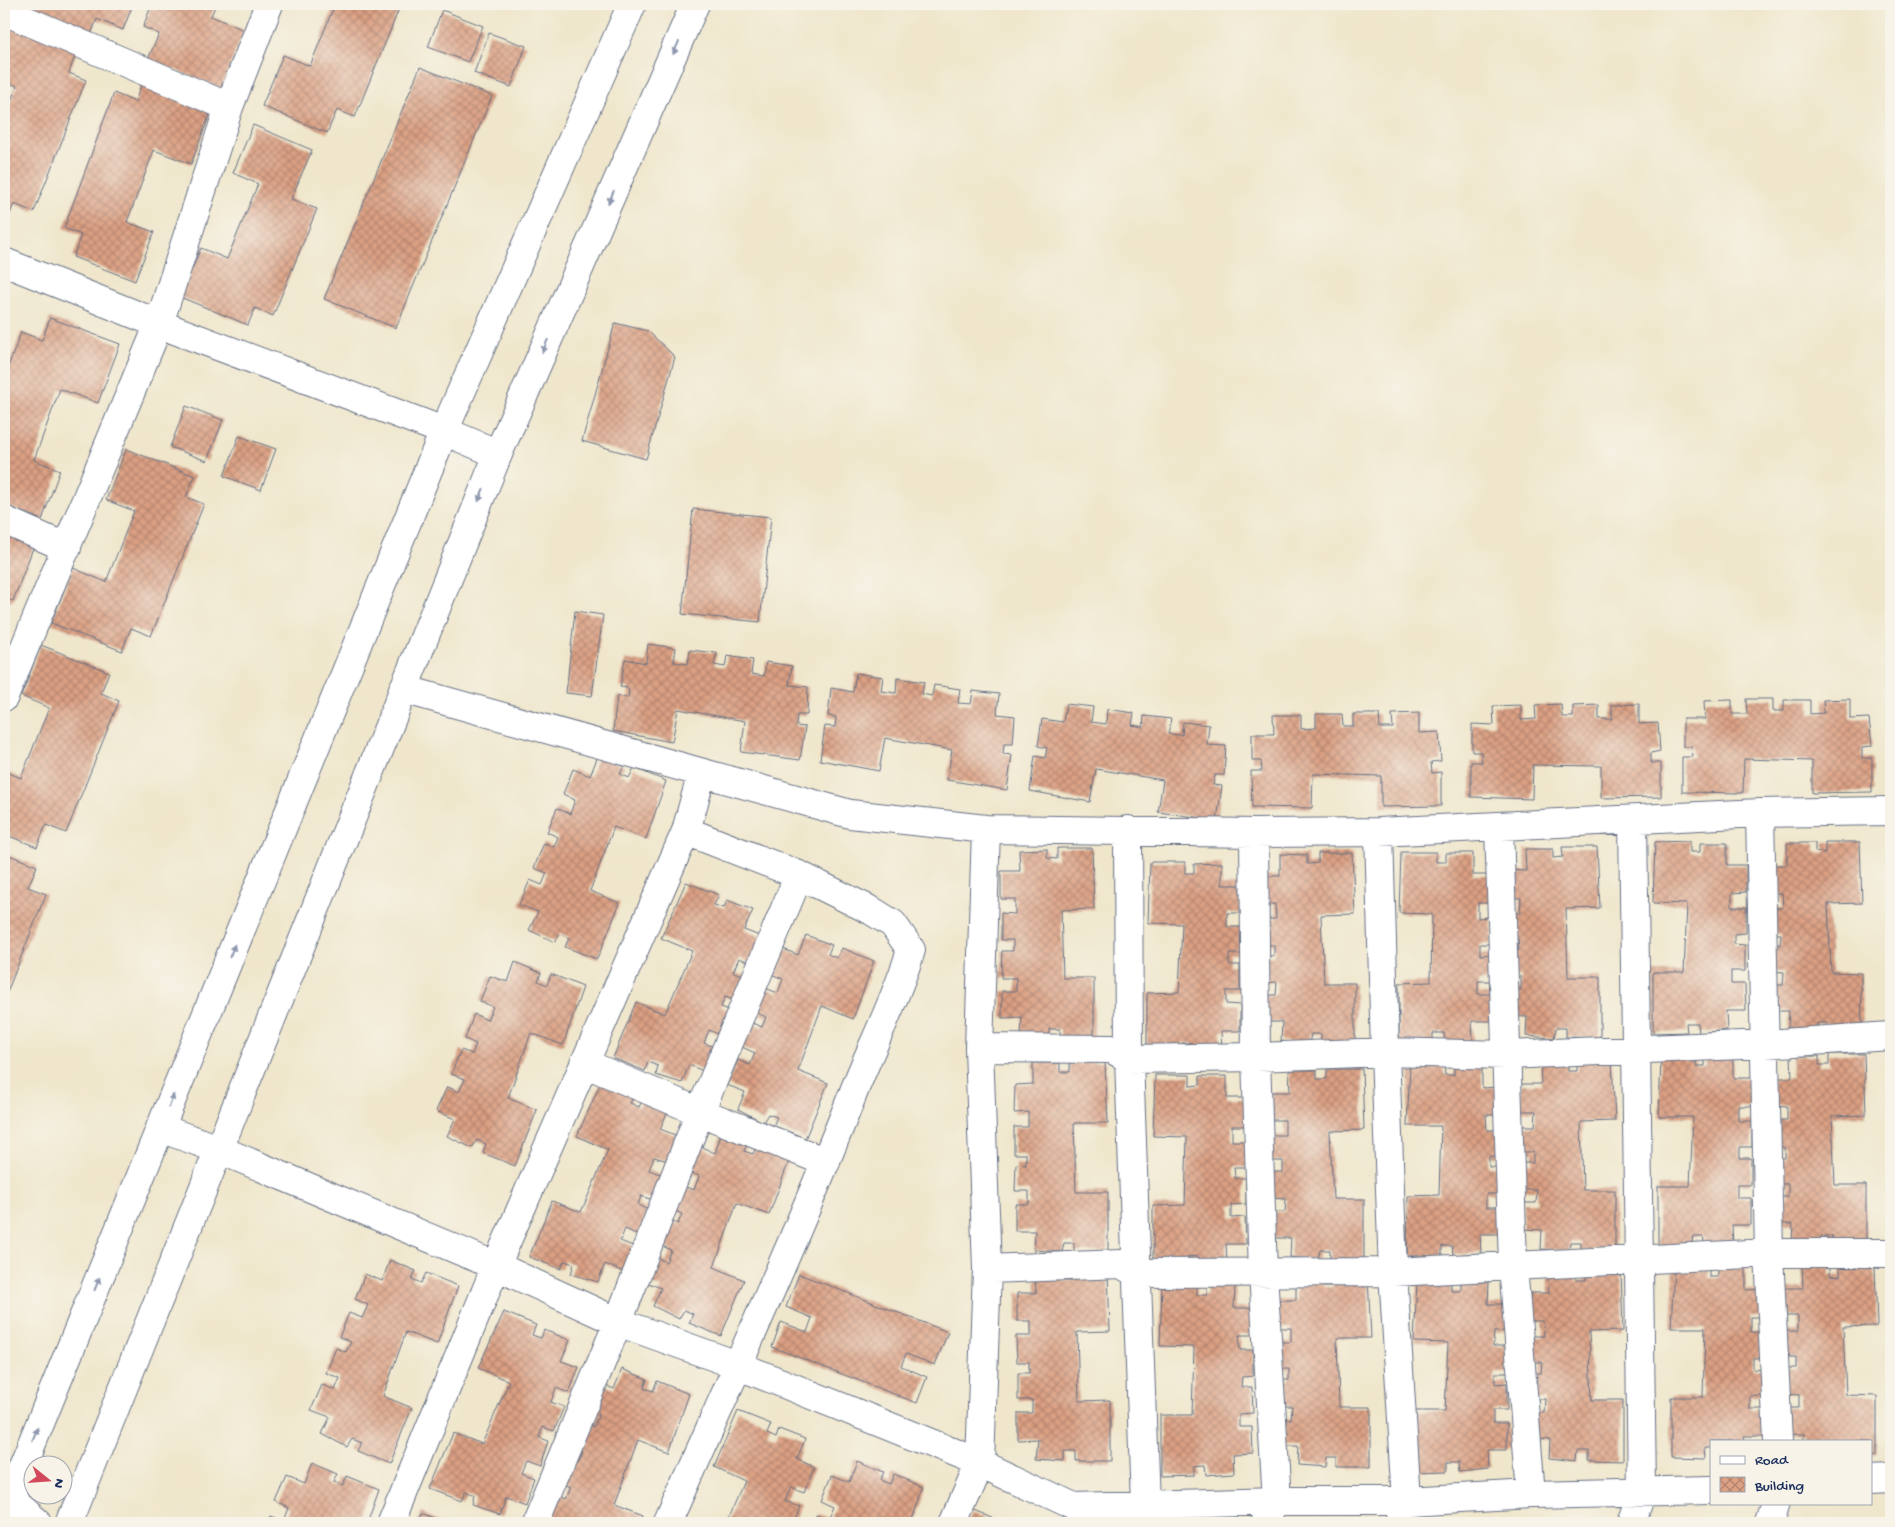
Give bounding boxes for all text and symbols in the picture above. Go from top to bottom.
one-way arrow [671,41,679,55]
one-way arrow [606,190,614,204]
one-way arrow [541,339,549,353]
one-way arrow [477,488,485,503]
one-way arrow [229,943,237,958]
one-way arrow [167,1093,175,1108]
one-way arrow [93,1277,101,1291]
one-way arrow [32,1427,40,1442]
legend [1710,1440,1872,1504]
text: Road [1755,1452,1789,1470]
north arrow [22,1454,72,1504]
text: N [49,1476,68,1490]
text: Building [1754,1478,1804,1496]

